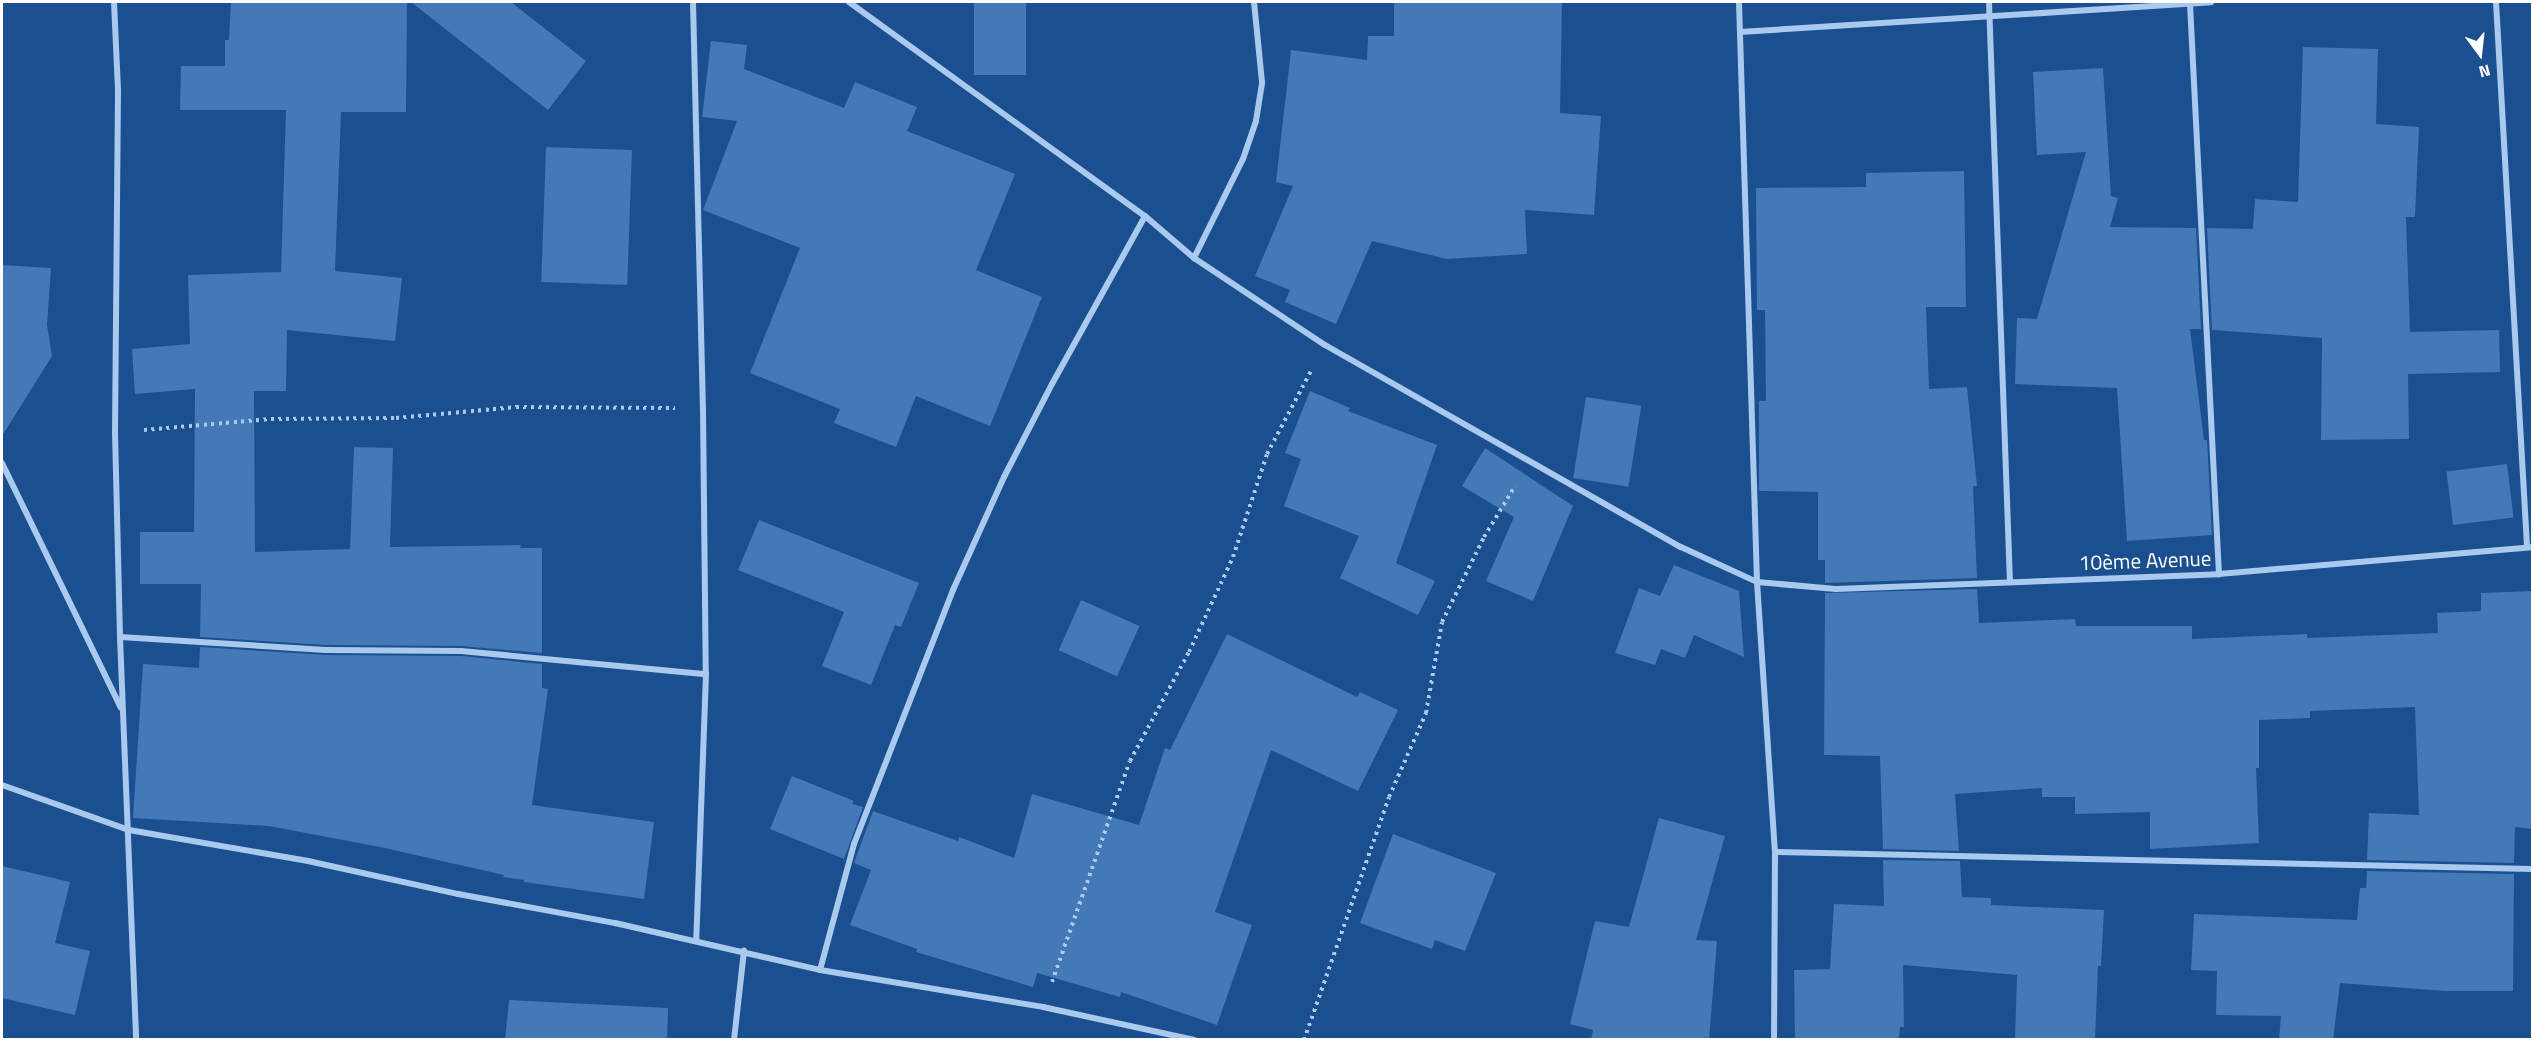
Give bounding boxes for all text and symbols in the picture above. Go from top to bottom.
north arrow [2450,24,2510,84]
text: N [2476,58,2493,84]
street label: 10ème Avenue [2078,545,2212,575]

